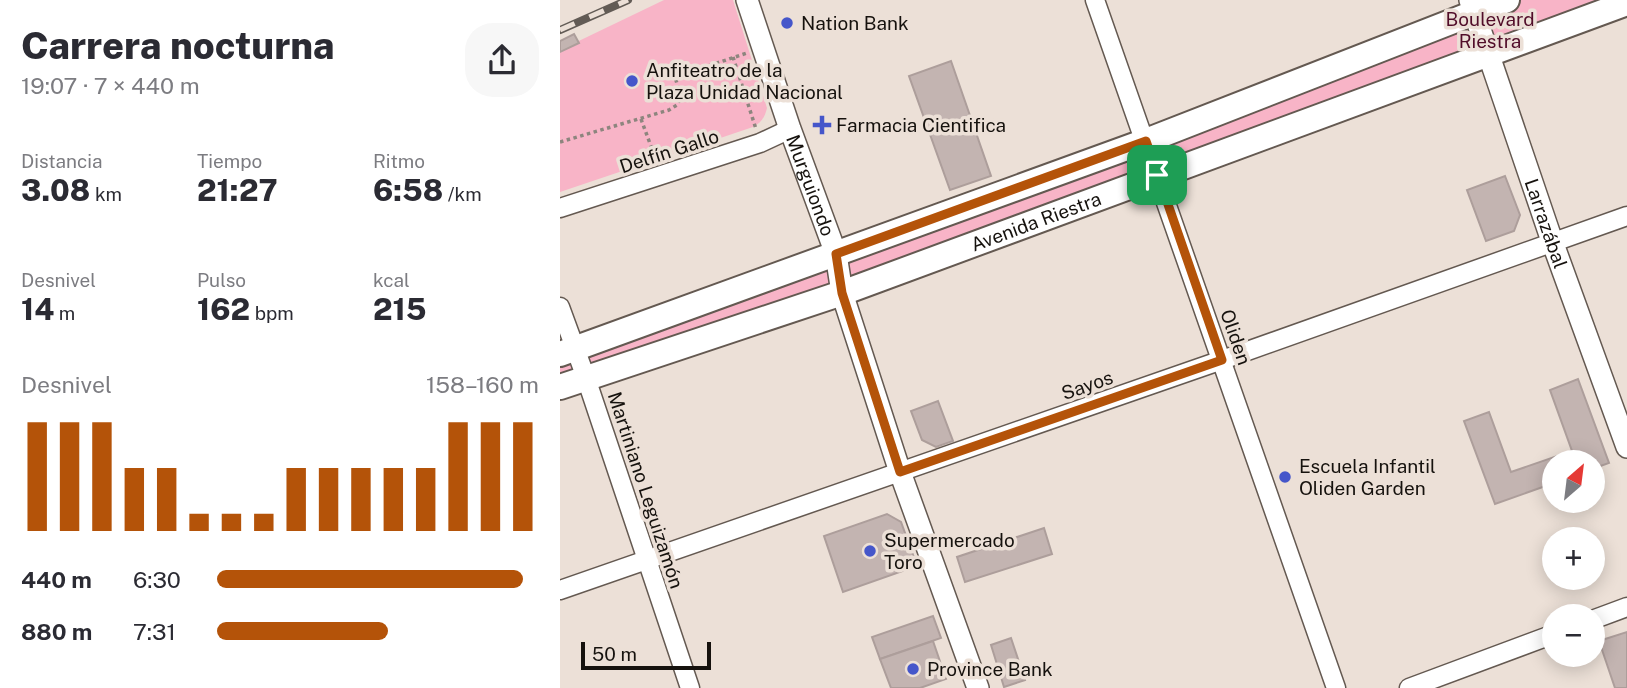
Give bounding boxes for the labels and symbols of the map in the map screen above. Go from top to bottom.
park label: Boulevard Riestra [1446,8,1535,52]
place label: Nation Bank [801,12,909,34]
marker: Nation Bank [779,15,795,31]
place label: Anfiteatro de la Plaza Unidad Nacional [646,59,843,103]
marker: Anfiteatro de la Plaza Unidad Nacional [624,73,640,89]
place label: Farmacia Cientifica [836,114,1006,136]
marker: Farmacia Cientifica [814,117,830,133]
street label: Delfín Gallo [617,125,721,177]
street label: Murguiondo [782,132,839,239]
pin [1127,145,1187,205]
street label: Larrazábal [1521,176,1572,271]
street label: Avenida Riestra [968,187,1104,255]
street label: Oliden [1216,306,1256,368]
street label: Sayos [1058,366,1116,404]
street label: Martiniano Leguizamón [604,389,688,591]
north arrow [1542,450,1605,513]
place label: Escuela Infantil Oliden Garden [1299,455,1436,499]
marker: Escuela Infantil Oliden Garden [1277,469,1293,485]
place label: Supermercado Toro [884,529,1015,573]
marker: Supermercado Toro [862,543,878,559]
scale bar [581,639,710,671]
place label: Province Bank [927,658,1053,680]
marker: Province Bank [905,661,921,677]

